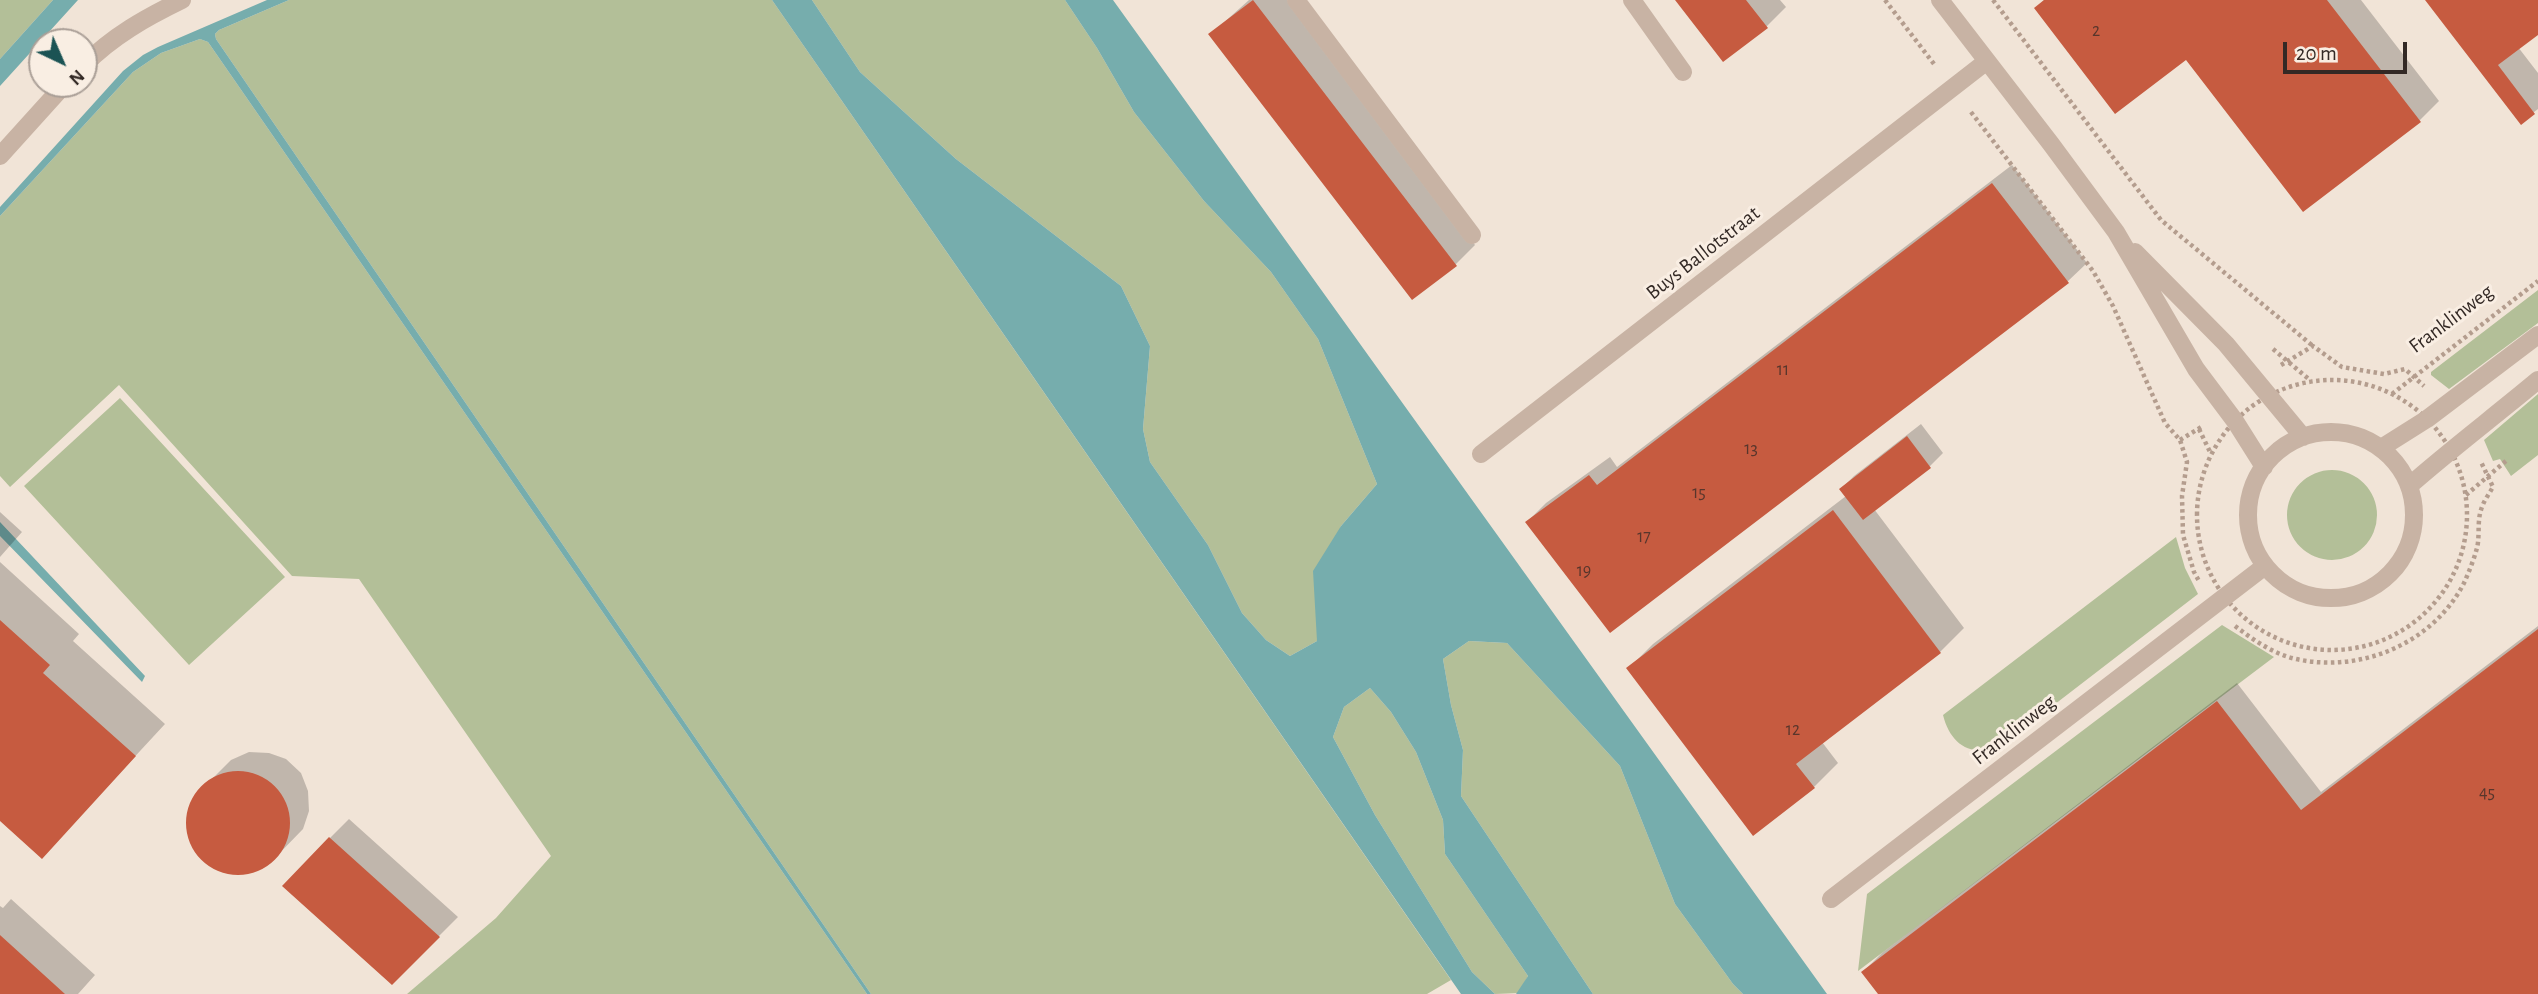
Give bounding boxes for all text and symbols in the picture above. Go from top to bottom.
house number: 2 [2092,20,2100,42]
north arrow [28,28,98,98]
scale bar [2286,28,2410,72]
text: 20 m [2296,43,2337,64]
text: N [65,66,88,88]
street label: Buys Ballotstraat [1641,201,1765,305]
street label: Franklinweg [2404,279,2498,359]
house number: 11 [1777,359,1789,381]
house number: 13 [1744,438,1758,460]
house number: 15 [1692,482,1706,504]
house number: 17 [1637,526,1651,548]
house number: 19 [1577,560,1591,582]
street label: Franklinweg [1967,690,2061,770]
house number: 12 [1786,719,1800,741]
house number: 45 [2479,782,2495,804]

